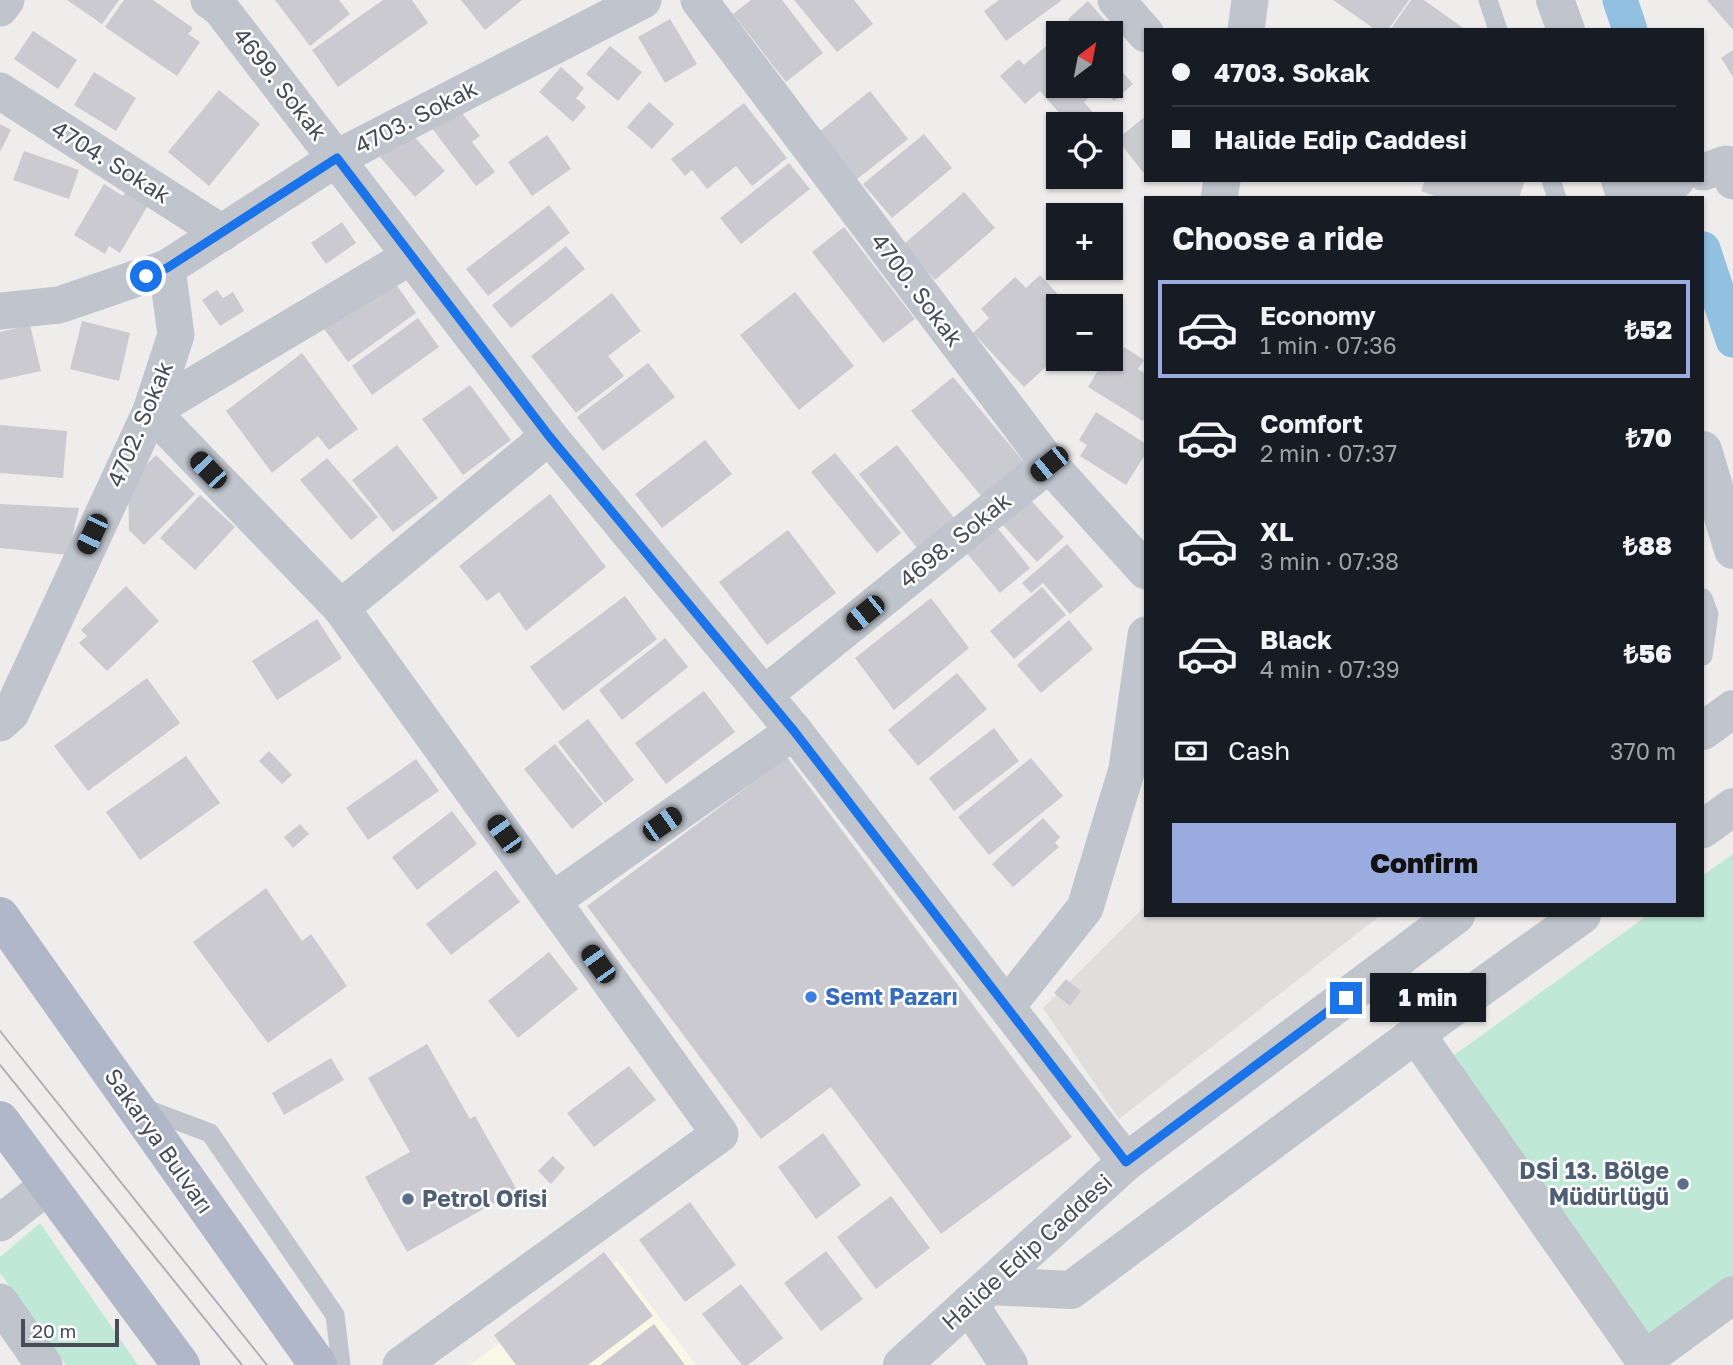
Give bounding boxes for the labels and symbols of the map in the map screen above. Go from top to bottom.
street label: 4699. Sokak [228,21,334,145]
north arrow [1046,21,1124,98]
street label: 4703. Sokak [350,73,482,159]
street label: 4704. Sokak [47,114,176,209]
street label: 4700. Sokak [866,227,970,352]
route start [130,260,162,292]
street label: 4702. Sokak [100,357,178,491]
car [1027,443,1072,485]
car [186,448,231,492]
street label: 4698. Sokak [893,486,1016,593]
car [74,511,111,557]
car [843,592,888,634]
car [639,803,686,845]
car [484,811,525,857]
car [578,941,619,987]
callout: 1 min [1370,974,1486,1023]
place label: Semt Pazarı [825,982,958,1010]
route end [1330,982,1362,1014]
marker: Semt Pazarı [803,989,819,1005]
street label: Sakarya Bulvarı [99,1063,220,1218]
place label: DSİ 13. Bölge Müdürlüğü [1519,1156,1669,1210]
street label: Halide Edip Caddesi [935,1167,1117,1335]
marker: DSİ 13. Bölge Müdürlüğü [1675,1176,1691,1192]
place label: Petrol Ofisi [422,1184,547,1212]
marker: Petrol Ofisi [400,1191,416,1207]
scale bar [21,1316,119,1348]

